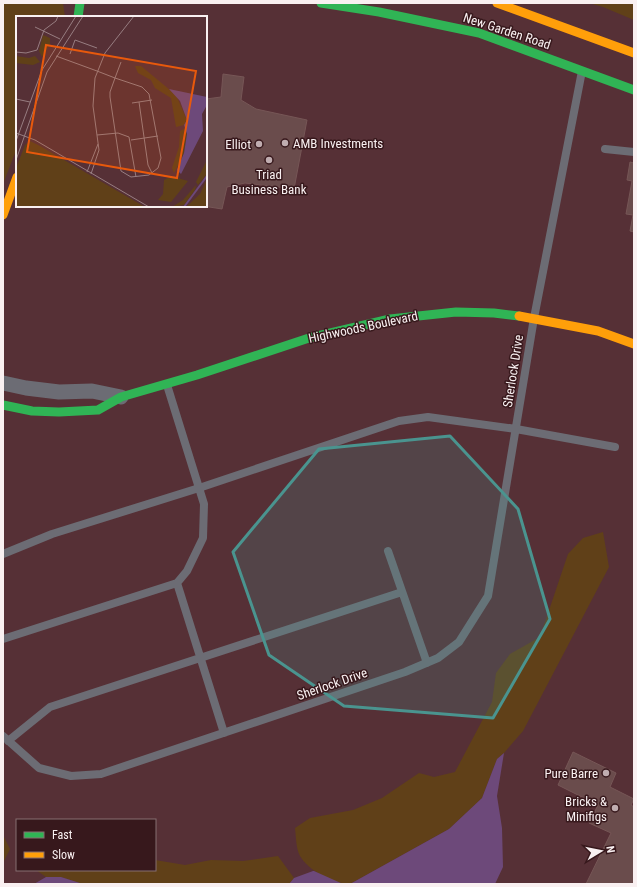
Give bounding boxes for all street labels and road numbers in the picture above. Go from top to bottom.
street label: New Garden Road [461,10,553,52]
street label: Highwoods Boulevard [307,308,419,346]
street label: Sherlock Drive [500,334,526,408]
street label: Sherlock Drive [295,665,369,703]

